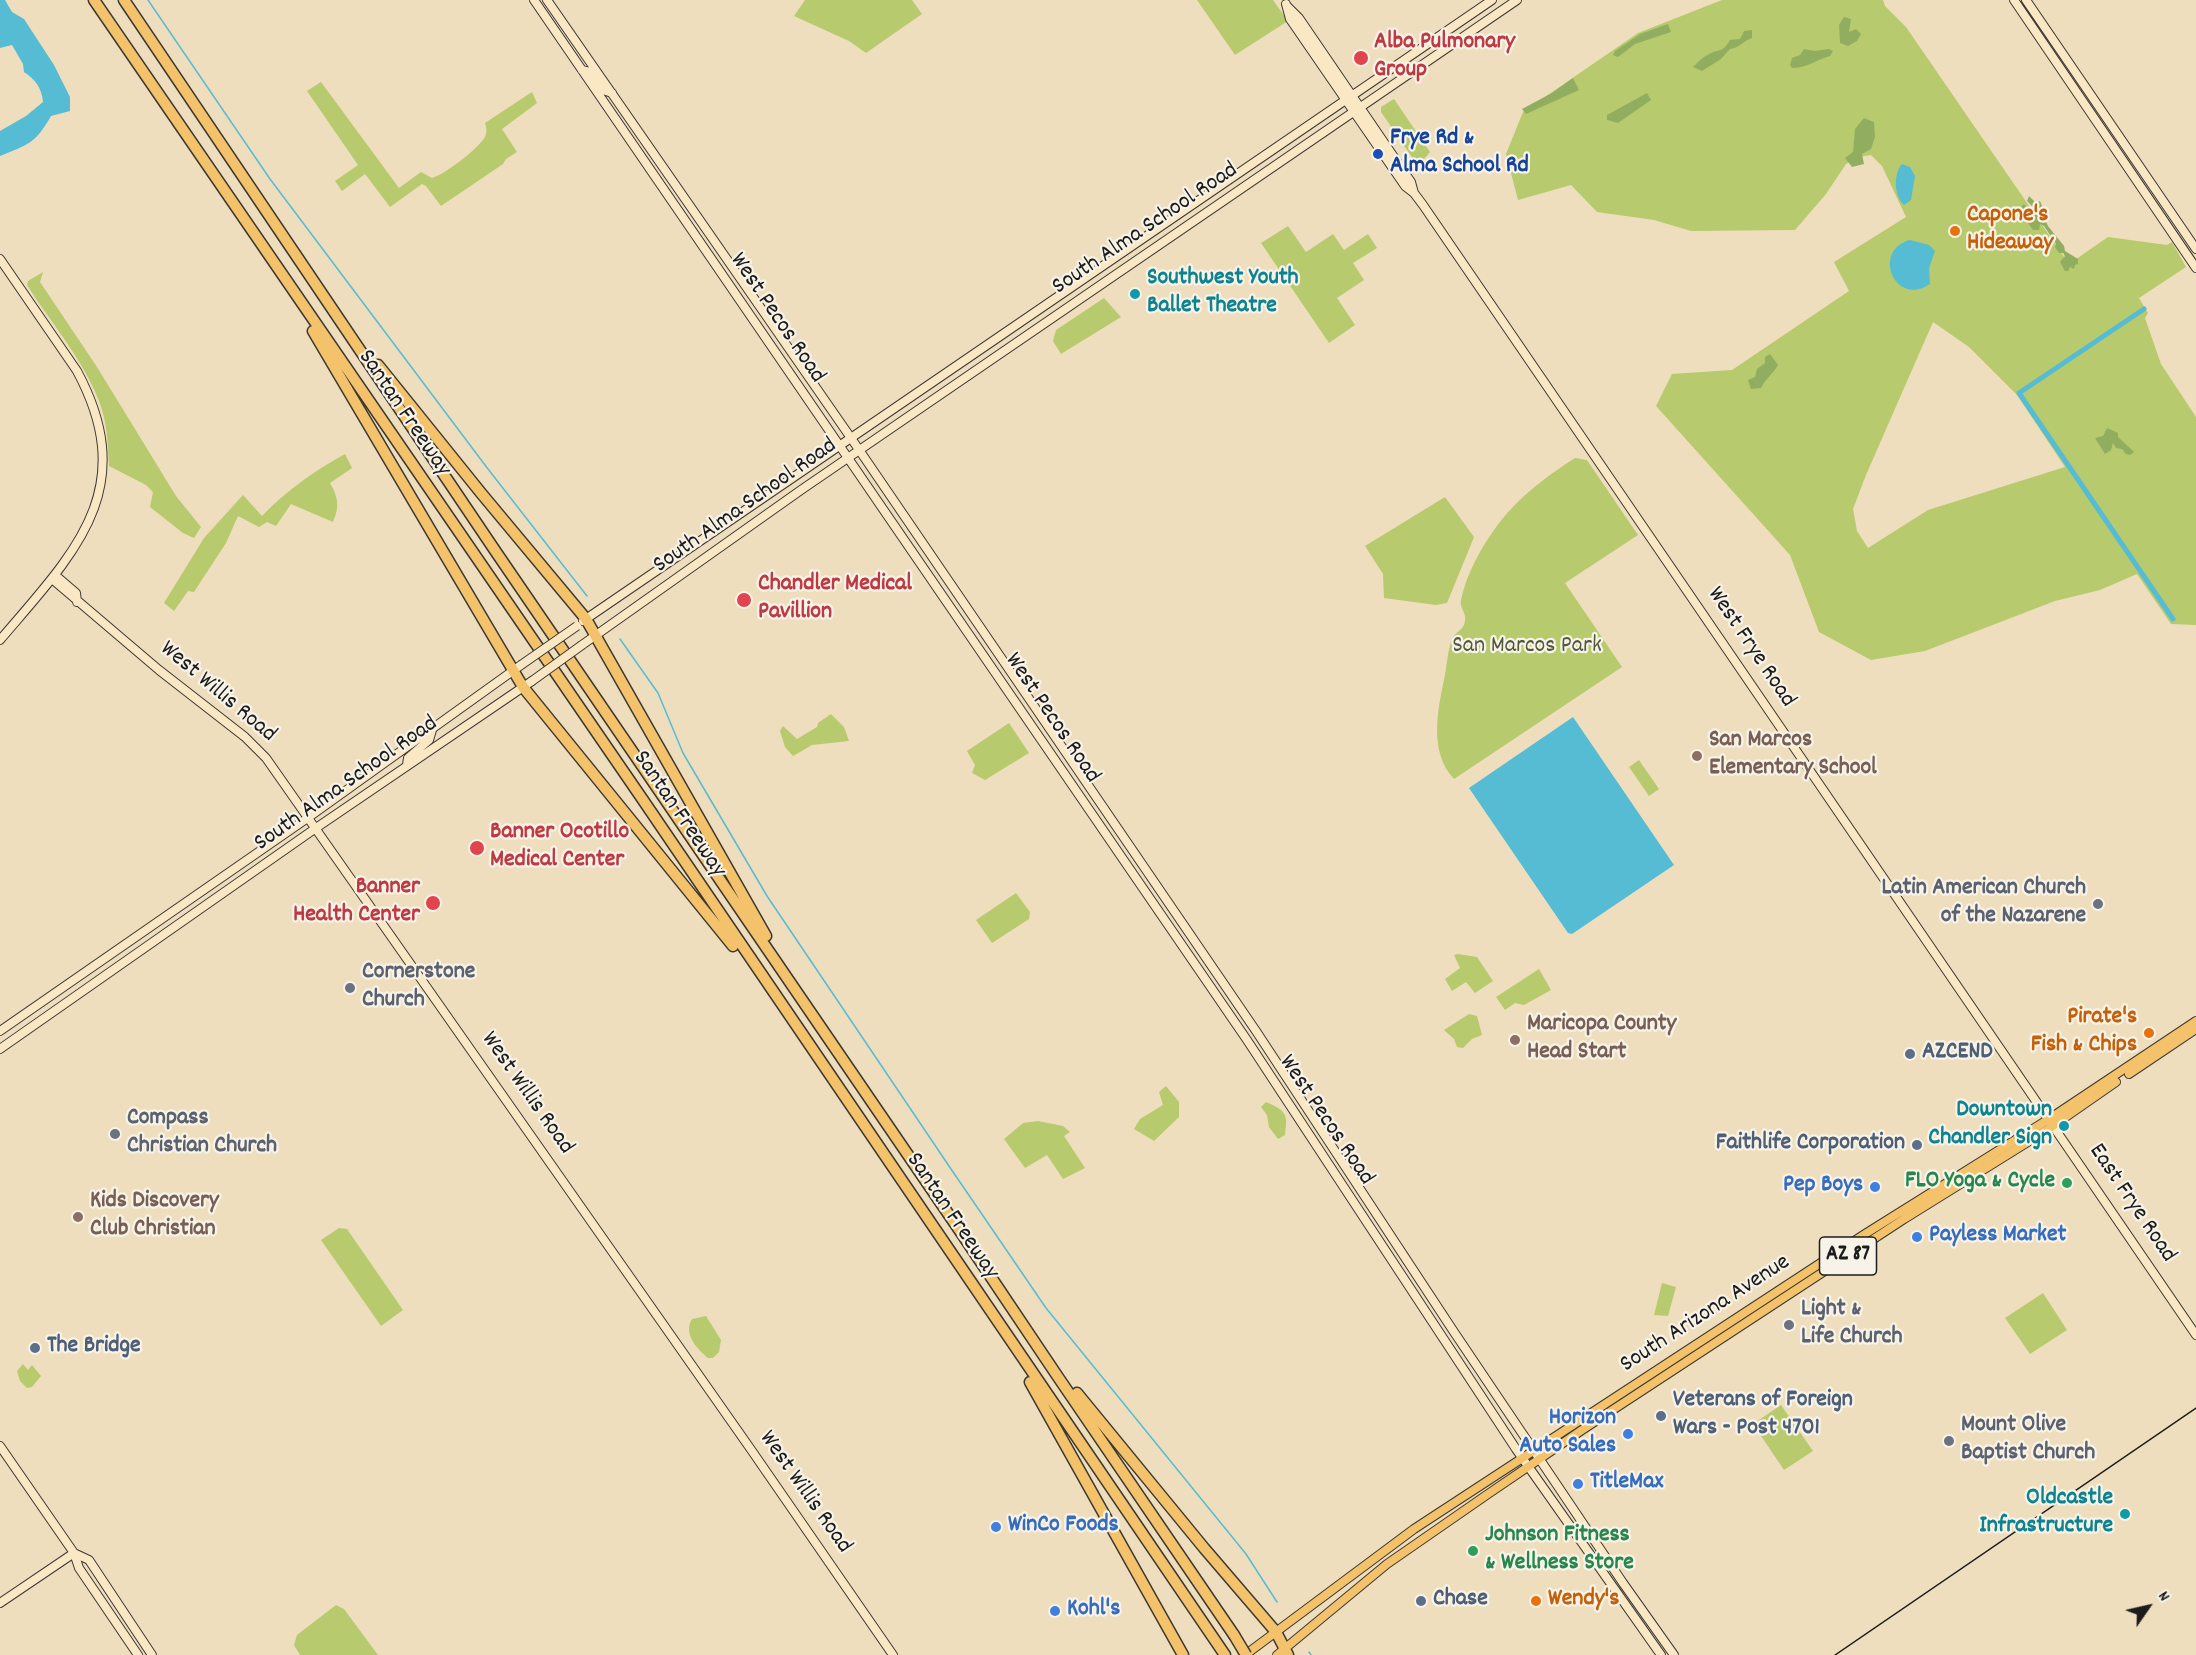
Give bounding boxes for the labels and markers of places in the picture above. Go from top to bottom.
place label: Alba Pulmonary Group [1374,30,1515,86]
marker: Alba Pulmonary Group [1352,49,1370,67]
place label: Frye Rd & Alma School Rd [1390,126,1529,182]
marker: Frye Rd & Alma School Rd [1371,147,1385,161]
place label: Capone's Hideaway [1967,203,2053,259]
marker: Capone's Hideaway [1948,224,1962,238]
place label: Southwest Youth Ballet Theatre [1147,266,1299,322]
marker: Southwest Youth Ballet Theatre [1128,287,1142,301]
place label: Chandler Medical Pavillion [758,572,912,628]
marker: Chandler Medical Pavillion [735,591,753,609]
place label: San Marcos Elementary School [1709,728,1877,784]
marker: San Marcos Elementary School [1690,749,1704,763]
place label: Banner Ocotillo Medical Center [490,820,629,876]
marker: Banner Ocotillo Medical Center [468,839,486,857]
place label: Banner Health Center [293,875,420,931]
place label: Latin American Church of the Nazarene [1881,876,2086,932]
marker: Banner Health Center [424,894,442,912]
marker: Latin American Church of the Nazarene [2091,897,2105,911]
place label: Cornerstone Church [362,960,475,1016]
marker: Cornerstone Church [343,981,357,995]
place label: Pirate's Fish & Chips [2031,1005,2137,1061]
place label: Maricopa County Head Start [1527,1012,1676,1068]
marker: Pirate's Fish & Chips [2142,1026,2156,1040]
marker: Maricopa County Head Start [1508,1033,1522,1047]
place label: AZCEND [1922,1040,1993,1068]
marker: AZCEND [1903,1047,1917,1061]
place label: Downtown Chandler Sign [1928,1098,2052,1154]
place label: Compass Christian Church [127,1106,277,1162]
marker: Downtown Chandler Sign [2057,1119,2071,1133]
marker: Compass Christian Church [108,1127,122,1141]
place label: Faithlife Corporation [1716,1131,1905,1159]
marker: Faithlife Corporation [1910,1138,1924,1152]
place label: FLO Yoga & Cycle [1905,1169,2055,1197]
place label: Pep Boys [1783,1173,1863,1201]
marker: FLO Yoga & Cycle [2060,1176,2074,1190]
marker: Pep Boys [1868,1180,1882,1194]
place label: Kids Discovery Club Christian [90,1189,219,1245]
marker: Kids Discovery Club Christian [71,1210,85,1224]
place label: Payless Market [1929,1223,2066,1251]
marker: Payless Market [1910,1230,1924,1244]
place label: Light & Life Church [1801,1297,1902,1353]
marker: Light & Life Church [1782,1318,1796,1332]
place label: The Bridge [47,1334,141,1362]
marker: The Bridge [28,1341,42,1355]
place label: Veterans of Foreign Wars - Post 4701 [1673,1388,1853,1444]
place label: Horizon Auto Sales [1519,1406,1616,1462]
marker: Veterans of Foreign Wars - Post 4701 [1654,1409,1668,1423]
place label: Mount Olive Baptist Church [1961,1413,2095,1469]
marker: Horizon Auto Sales [1621,1427,1635,1441]
marker: Mount Olive Baptist Church [1942,1434,1956,1448]
place label: TitleMax [1590,1470,1663,1498]
marker: TitleMax [1571,1477,1585,1491]
place label: Oldcastle Infrastructure [1979,1486,2113,1542]
marker: Oldcastle Infrastructure [2118,1507,2132,1521]
place label: WinCo Foods [1008,1513,1119,1541]
marker: WinCo Foods [989,1520,1003,1534]
place label: Johnson Fitness & Wellness Store [1485,1523,1634,1579]
marker: Johnson Fitness & Wellness Store [1466,1544,1480,1558]
place label: Chase [1433,1587,1488,1615]
place label: Wendy's [1548,1587,1619,1615]
marker: Chase [1414,1594,1428,1608]
marker: Wendy's [1529,1594,1543,1608]
place label: Kohl's [1067,1597,1120,1625]
marker: Kohl's [1048,1604,1062,1618]

